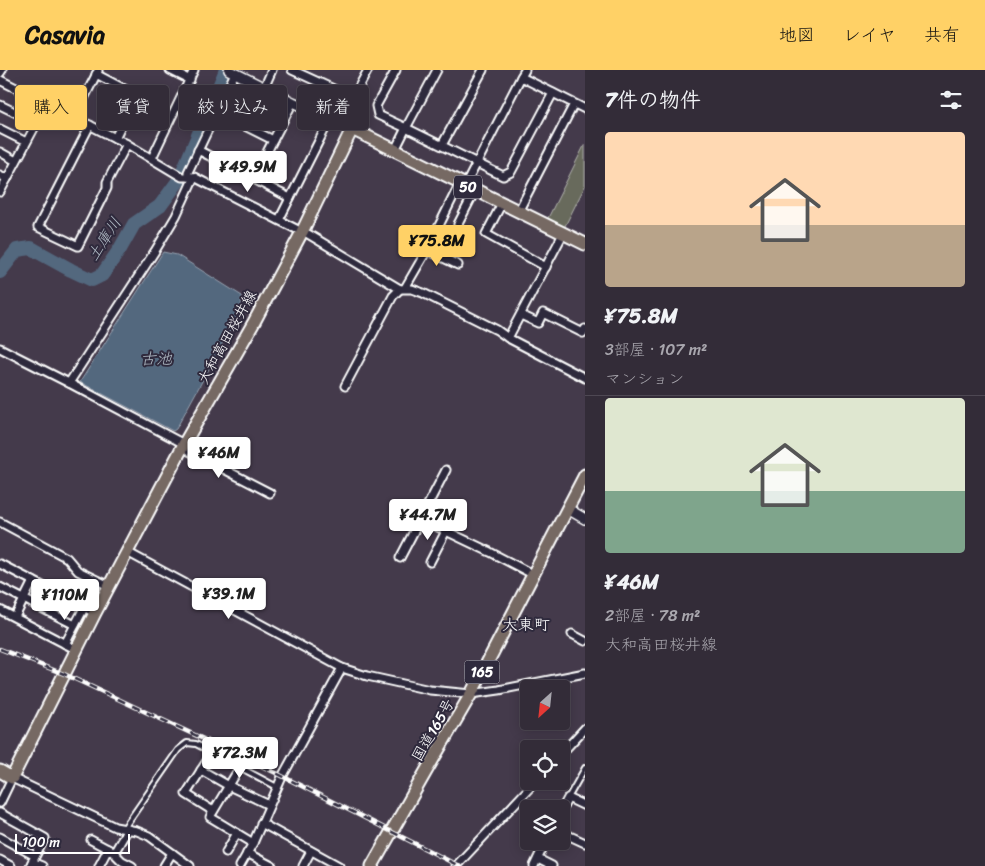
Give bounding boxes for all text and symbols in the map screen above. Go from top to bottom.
text: Casavia [25,14,105,56]
text: 地図 [779,19,815,51]
text: レイヤ [843,19,896,51]
text: 共有 [924,19,960,51]
text: 7件の物件 [605,81,701,119]
chip: 購入 [15,85,87,130]
chip: 賃貸 [97,85,169,130]
chip: 絞り込み [179,85,287,130]
chip: 新着 [297,85,369,130]
icon: filters [937,86,965,114]
pin: ¥49.9M [207,150,289,193]
text: ¥49.9M [220,152,276,181]
icon: home [740,165,830,255]
road number: 50 [454,175,482,198]
water label: 土庫川 [79,211,129,267]
pin: ¥75.8M [396,224,478,267]
text: ¥75.8M [409,226,465,255]
street label: 大和高田桜井線 [190,285,264,389]
text: ¥75.8M [605,297,678,335]
text: 3部屋 · 107 m² [605,335,707,364]
water label: 古池 [140,344,173,373]
text: マンション [605,364,684,393]
icon: home [740,430,830,520]
pin: ¥46M [189,436,249,479]
text: ¥46M [198,438,240,467]
pin: ¥44.7M [387,498,469,541]
text: ¥44.7M [400,500,456,529]
text: ¥46M [605,563,659,601]
pin: ¥110M [30,578,100,621]
pin: ¥39.1M [188,578,270,620]
text: ¥39.1M [203,579,255,608]
text: ¥110M [42,580,88,609]
text: 2部屋 · 78 m² [605,601,700,630]
district label: 大東町 [502,610,550,639]
text: 大和高田桜井線 [605,630,717,659]
road number: 165 [464,660,500,684]
north arrow [520,680,570,730]
map controls [520,680,570,850]
street label: 国道165号 [404,694,462,766]
pin: ¥72.3M [199,736,281,779]
text: ¥72.3M [213,738,267,767]
button: locate [520,740,570,790]
button: layers [520,800,570,850]
text: 100 m [22,830,60,855]
scale bar [15,831,130,854]

